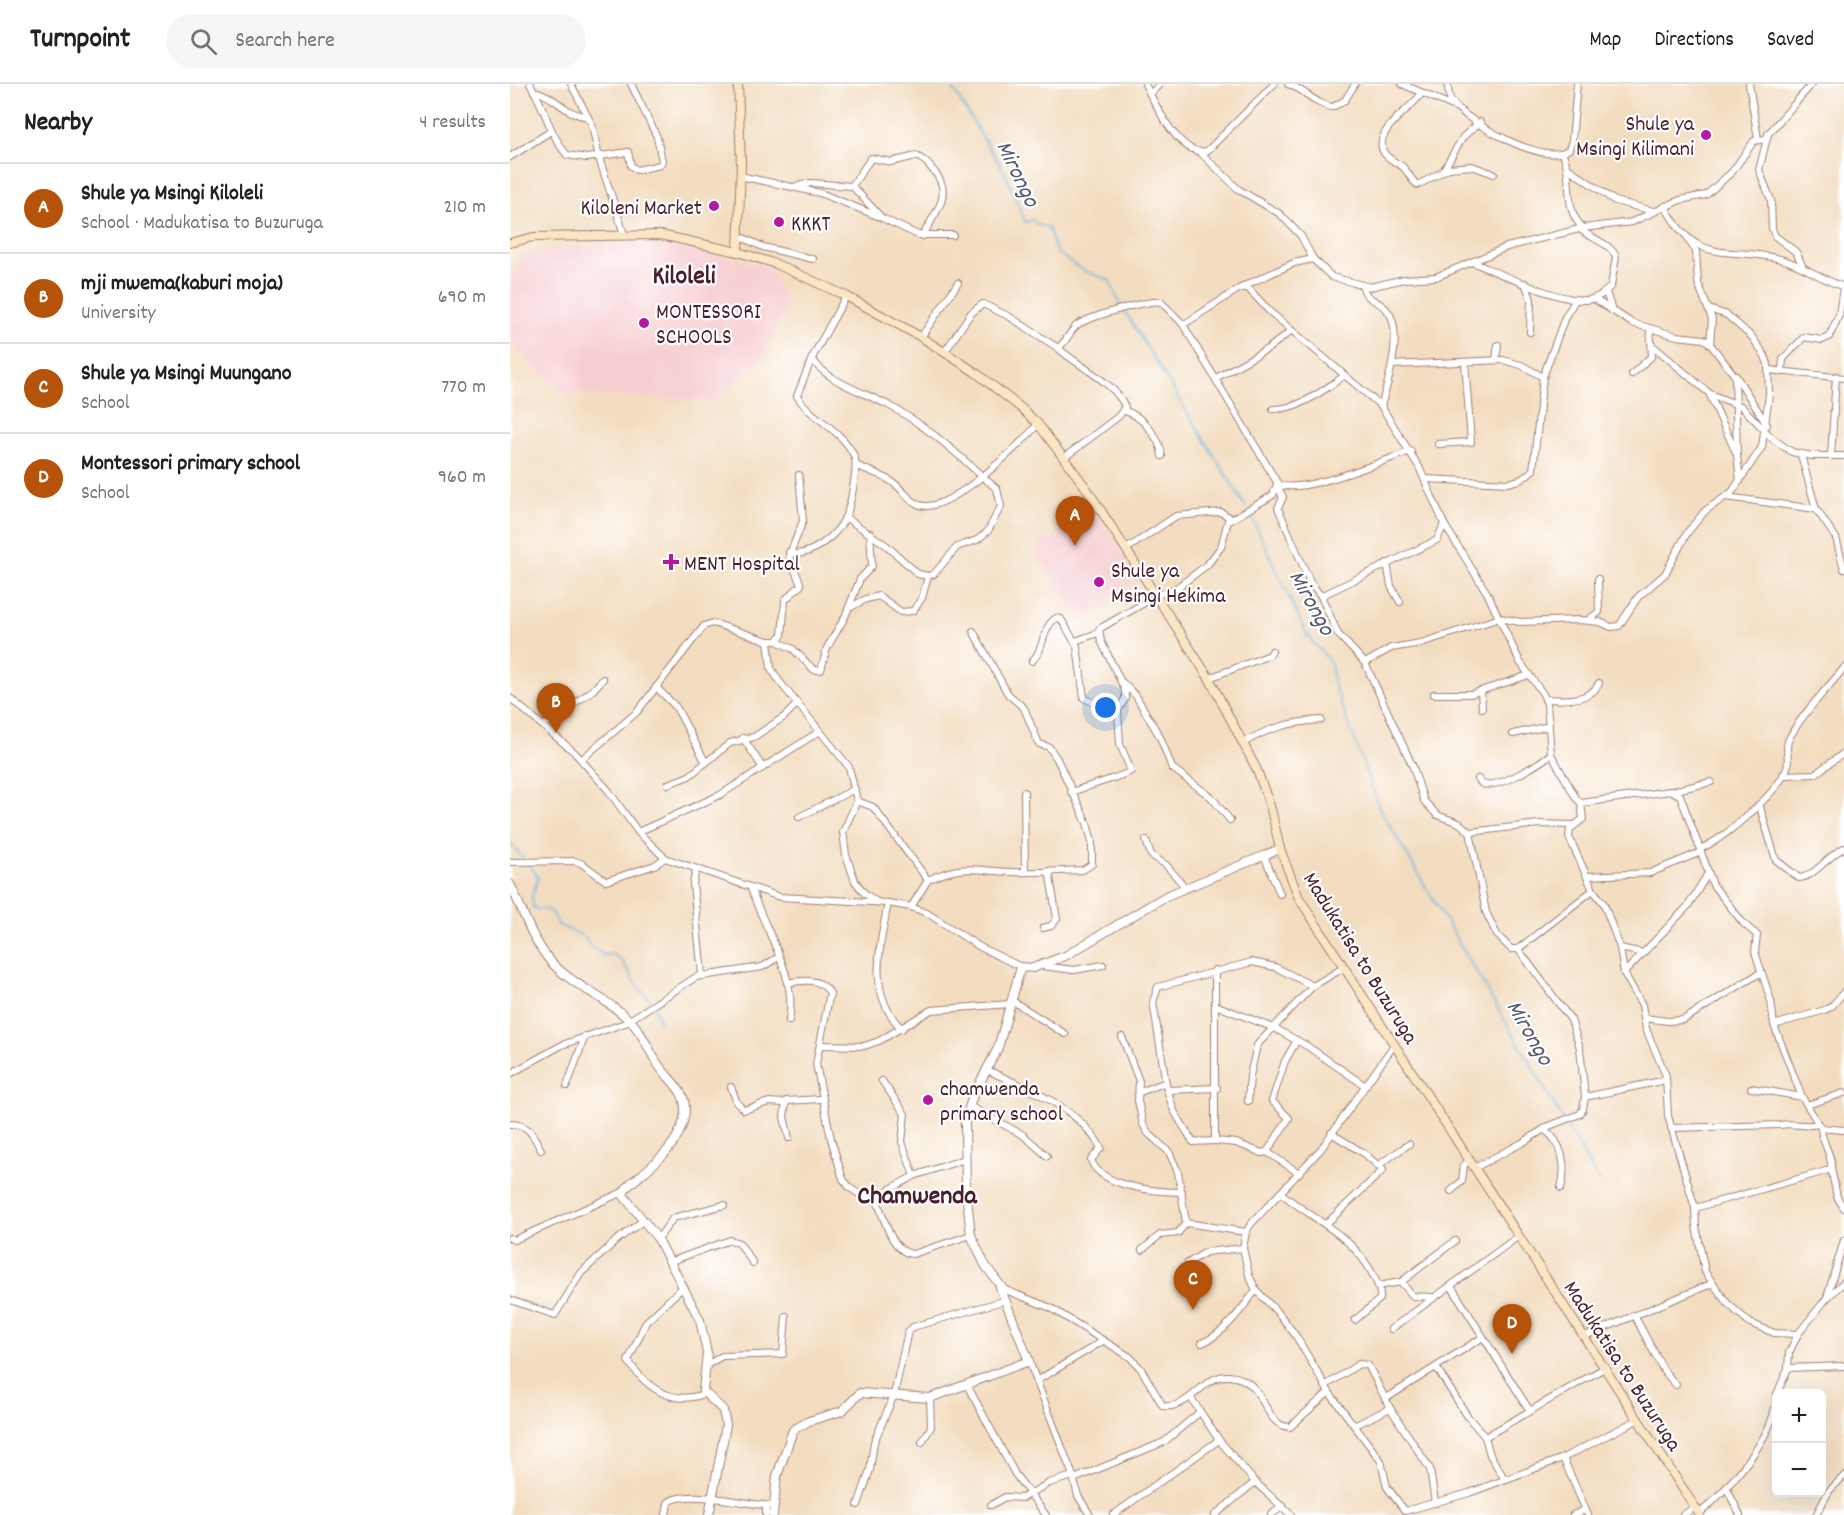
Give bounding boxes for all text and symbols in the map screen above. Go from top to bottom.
search box [166,14,586,68]
text: Turnpoint [30,21,130,61]
icon: search [187,25,220,58]
text: Search here [235,26,335,57]
text: Map [1590,26,1621,56]
text: Directions [1654,26,1734,56]
text: Saved [1767,26,1814,56]
text: Nearby [24,105,92,142]
text: 4 results [419,109,486,137]
place label: Shule ya Msingi Kilimani [1576,110,1695,166]
marker: Shule ya Msingi Kilimani [1699,128,1713,142]
water label: Mirongo [986,135,1048,215]
text: Shule ya Msingi Kiloleli [81,179,263,210]
text: A [38,194,49,222]
text: 210 m [444,194,486,222]
place label: Kiloleni Market [580,194,702,225]
marker: Kiloleni Market [707,199,721,213]
text: School · Madukatisa to Buzuruga [81,210,323,238]
place label: KKKT [791,210,830,241]
marker: KKKT [772,215,786,229]
district label: Kiloleli [652,259,716,296]
text: mji mwema(kaburi moja) [81,269,283,300]
text: B [39,284,48,312]
text: 690 m [438,284,486,312]
place label: MONTESSORI SCHOOLS [656,298,761,354]
text: University [81,300,156,328]
marker: MONTESSORI SCHOOLS [637,316,651,330]
text: Shule ya Msingi Muungano [81,359,291,390]
text: C [39,374,48,402]
text: 770 m [441,374,486,402]
text: School [81,390,130,418]
text: Montessori primary school [81,449,300,480]
text: D [38,464,49,492]
text: 960 m [438,464,486,492]
text: School [81,480,130,508]
pin: A [1056,496,1094,546]
place label: MENT Hospital [684,550,800,581]
marker: MENT Hospital [662,553,680,571]
place label: Shule ya Msingi Hekima [1111,557,1226,613]
water label: Mirongo [1278,564,1343,644]
marker: Shule ya Msingi Hekima [1092,575,1106,589]
pin: B [536,684,576,733]
your location [1091,693,1120,722]
street label: Madukatisa to Buzuruga [1294,867,1425,1051]
water label: Mirongo [1496,995,1561,1074]
place label: chamwenda primary school [940,1075,1063,1131]
marker: chamwenda primary school [921,1093,935,1107]
district label: Chamwenda [857,1179,977,1216]
pin: C [1174,1260,1212,1310]
street label: Madukatisa to Buzuruga [1554,1276,1688,1459]
pin: D [1492,1304,1532,1354]
map controls [1772,1389,1826,1497]
button: + [1772,1389,1826,1443]
button: − [1772,1443,1826,1497]

